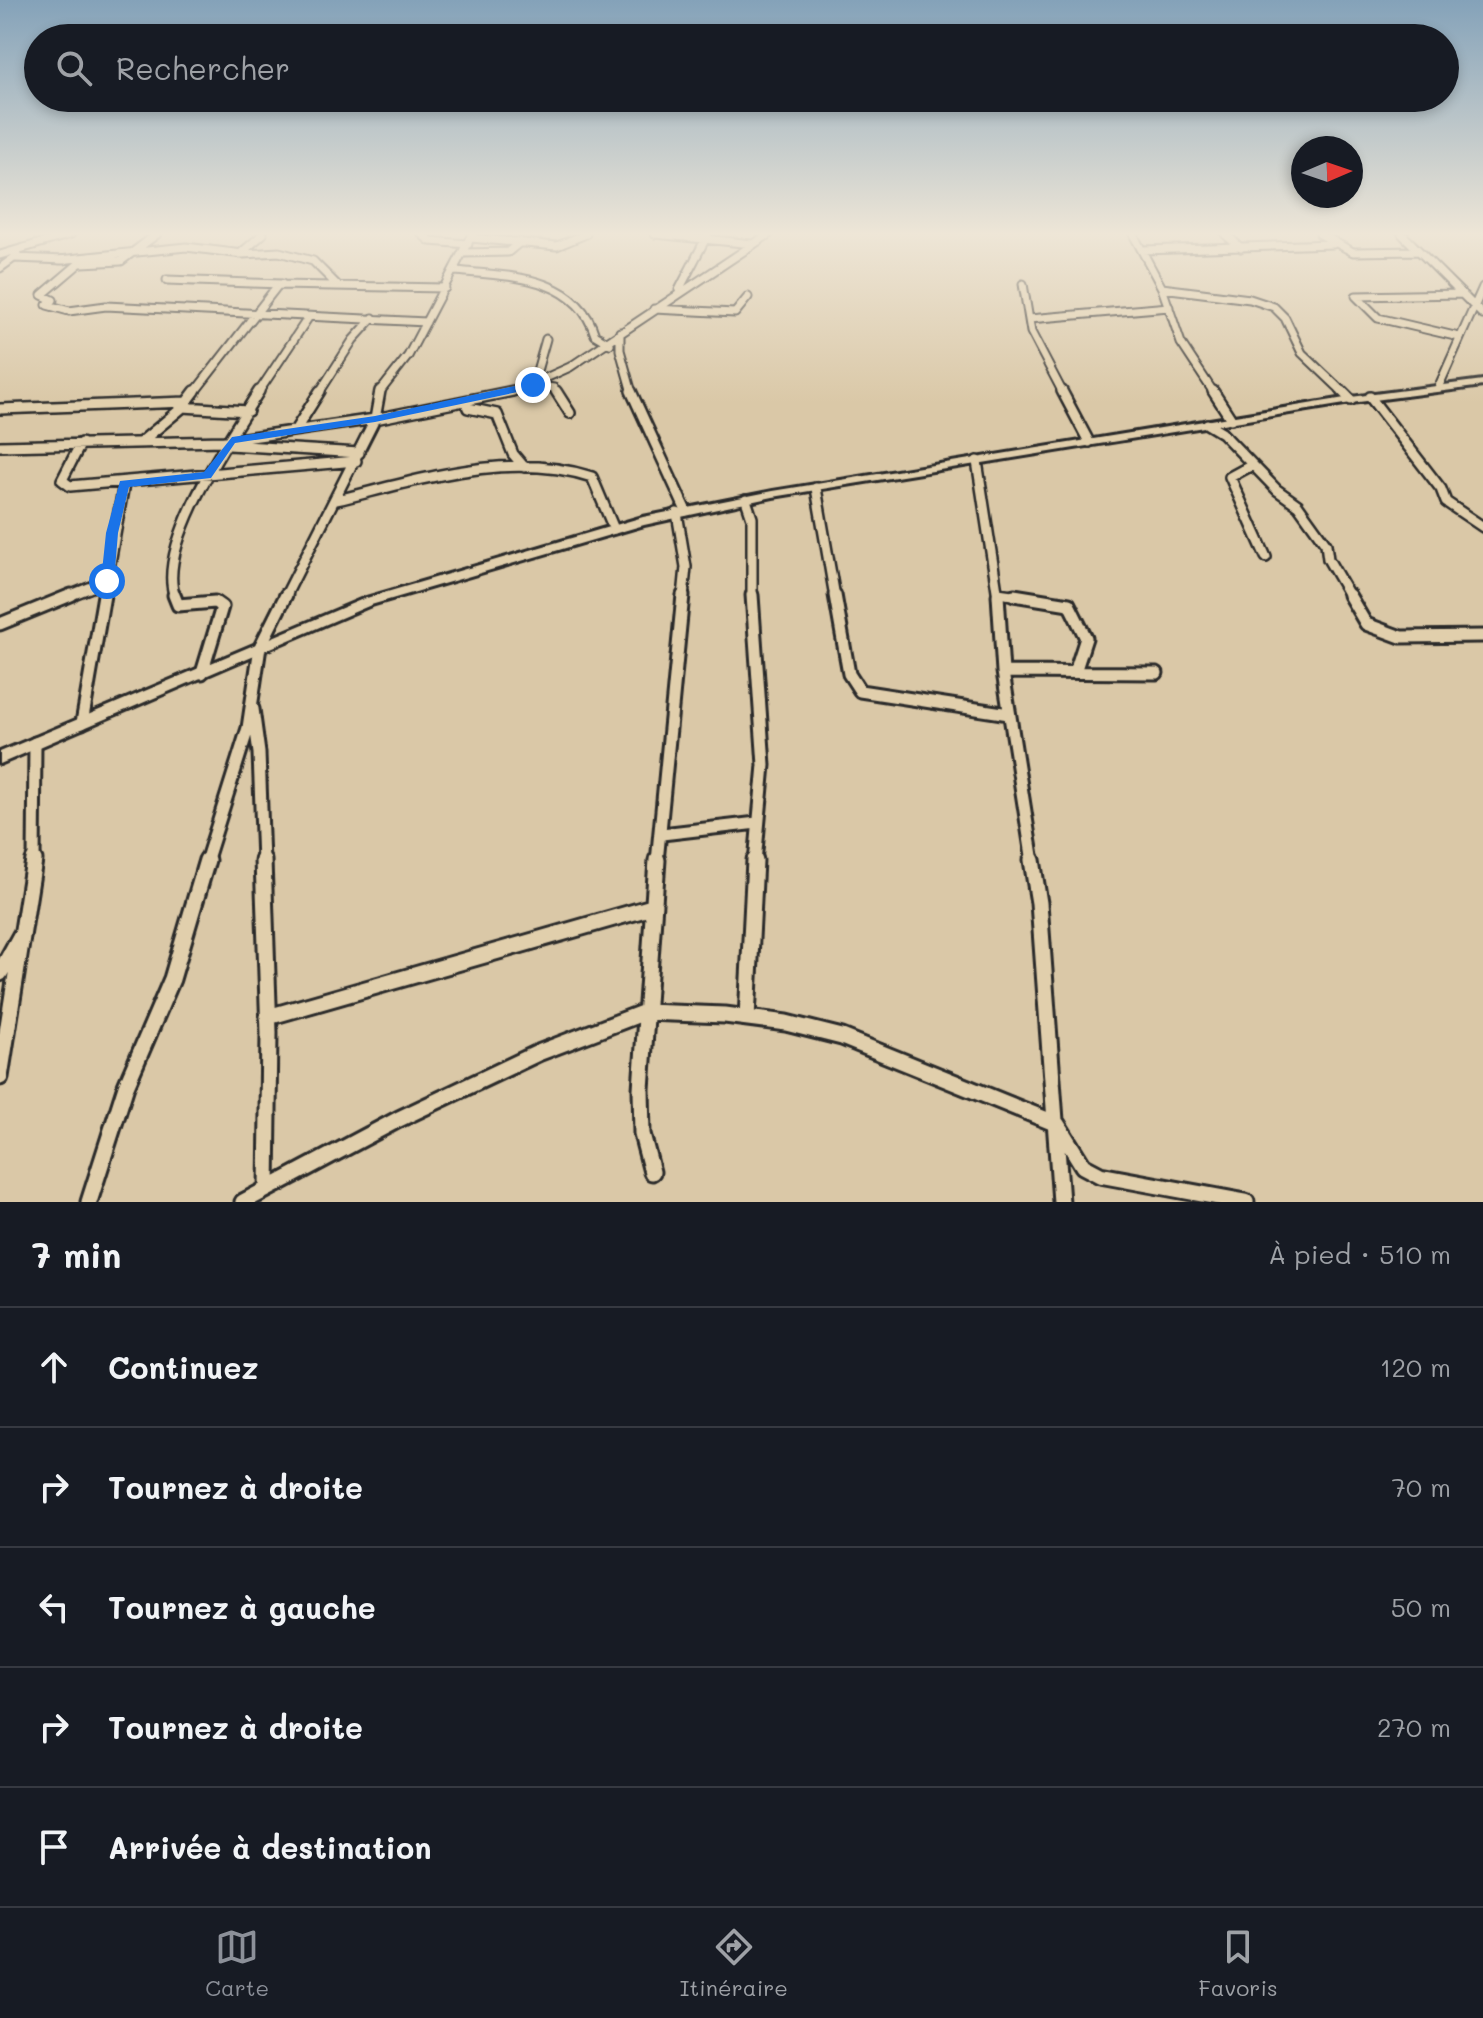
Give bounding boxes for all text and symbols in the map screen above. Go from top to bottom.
search box [24,24,1459,112]
icon: search [52,46,96,90]
text: Rechercher [116,48,290,88]
north arrow [1291,136,1363,208]
route end [515,367,551,403]
route start [89,563,125,599]
text: 7 min [32,1232,121,1277]
text: À pied · 510 m [1268,1237,1451,1271]
icon: ahead [32,1345,76,1389]
text: Continuez [108,1347,258,1387]
text: 120 m [1380,1350,1451,1384]
icon: right [32,1465,76,1509]
text: Tournez à droite [108,1467,363,1507]
text: 70 m [1391,1470,1451,1504]
icon: left [32,1585,76,1629]
text: Tournez à gauche [108,1587,376,1627]
text: 50 m [1391,1590,1451,1624]
icon: right [32,1705,76,1749]
text: Tournez à droite [108,1707,363,1747]
text: 270 m [1377,1710,1451,1744]
icon: arrive [32,1825,76,1869]
text: Arrivée à destination [108,1827,431,1867]
tab: Carte [205,1925,269,2002]
tab: Itinéraire [680,1925,788,2002]
tab: Favoris [1198,1925,1278,2002]

